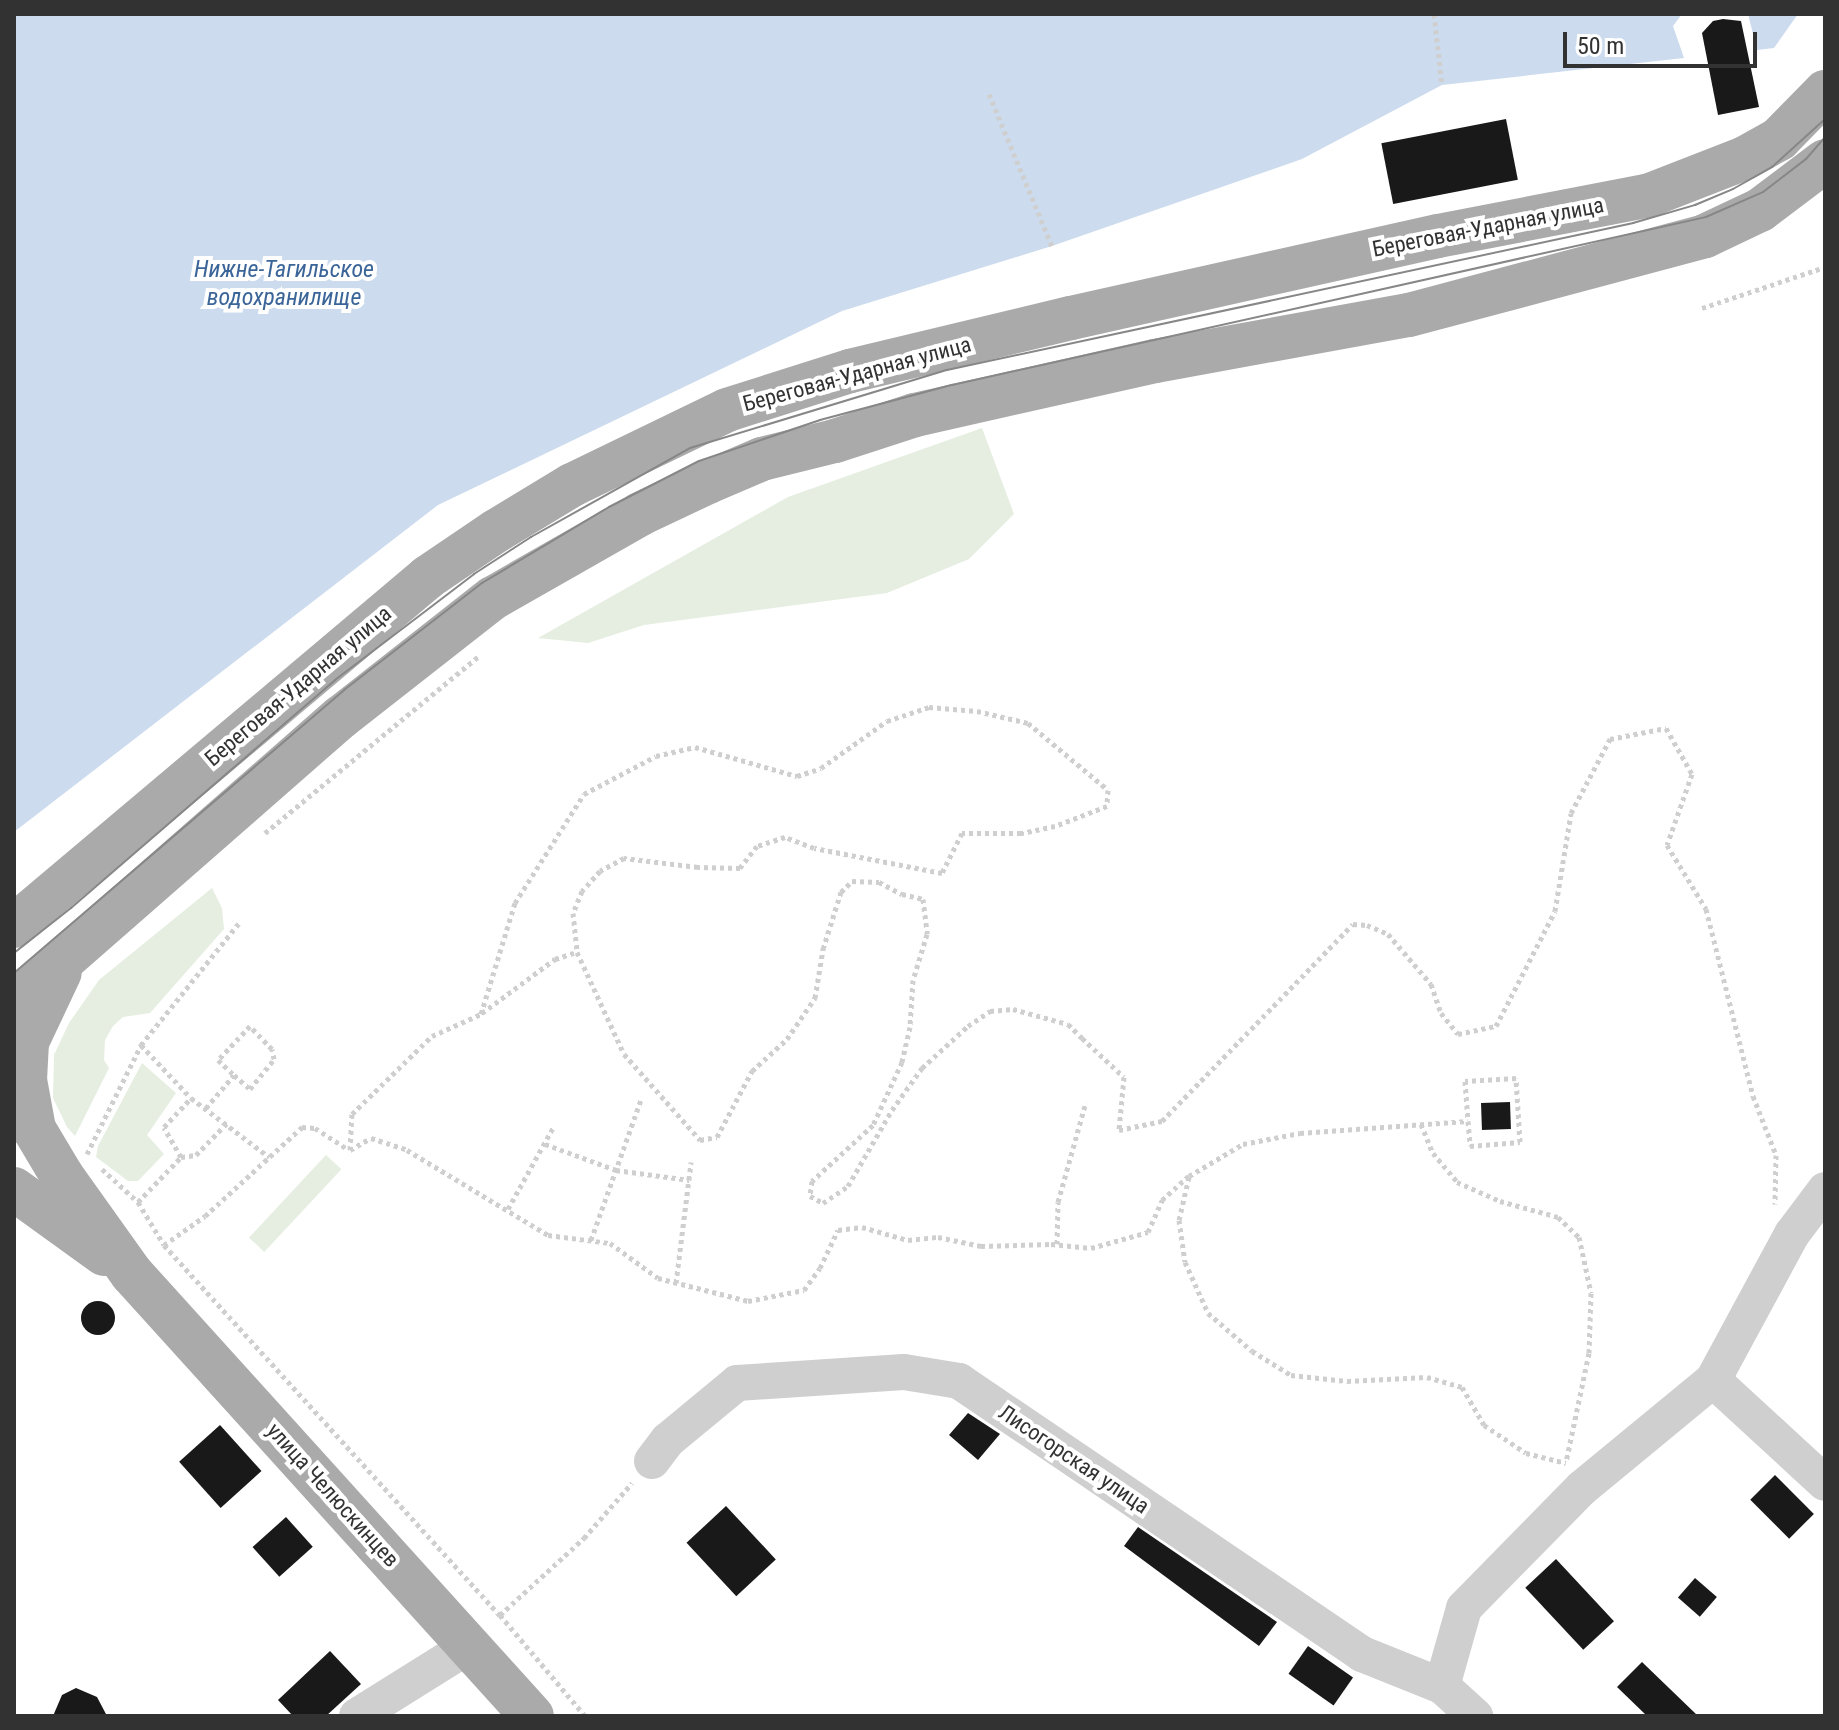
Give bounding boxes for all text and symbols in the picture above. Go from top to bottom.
scale bar [1567,16,1761,66]
text: 50 m [1577,32,1624,60]
street label: Береговая-Ударная улица [1370,192,1606,262]
water label: Нижне-Тагильское водохранилище [194,256,374,312]
street label: Береговая-Ударная улица [740,331,974,417]
street label: Береговая-Ударная улица [199,600,397,772]
street label: Лисогорская улица [994,1399,1154,1519]
street label: улица Челюскинцев [261,1418,405,1572]

